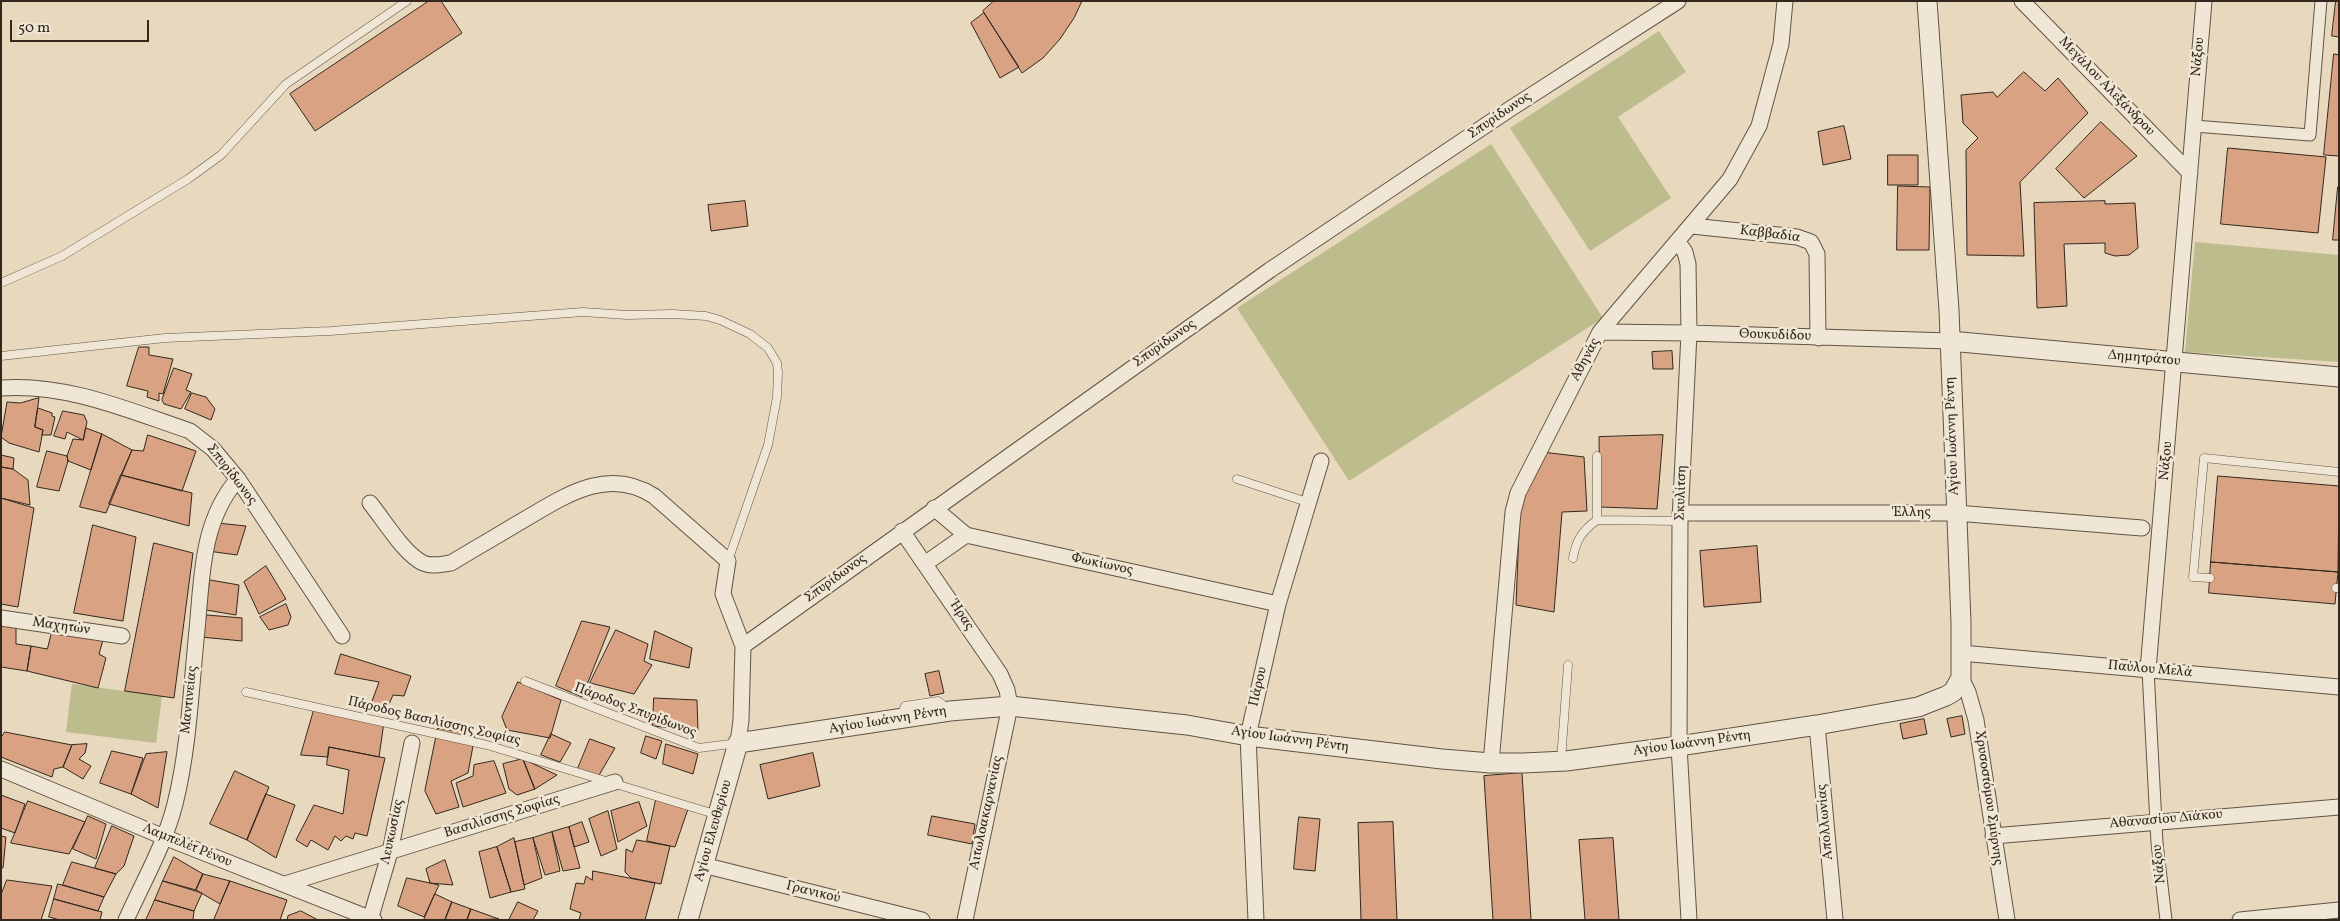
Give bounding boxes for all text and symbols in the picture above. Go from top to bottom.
scale bar [12,10,151,42]
text: 50 m [18,18,50,39]
street label: Μεγάλου Αλεξάνδρου [2054,34,2158,140]
street label: Νάξου [2189,37,2209,77]
street label: Σπυρίδωνος [1465,89,1535,143]
street label: Καββαδία [1739,223,1801,247]
street label: Σπυρίδωνος [1130,316,1200,372]
street label: Θουκυδίδου [1739,326,1811,346]
street label: Αθηνάς [1568,336,1604,384]
street label: Δημητράτου [2107,347,2181,371]
street label: Αγίου Ιωάννη Ρέντη [1943,376,1963,496]
street label: Σπυρίδωνος [202,441,260,509]
street label: Νάξου [2157,441,2177,481]
street label: Σκυλίτση [1673,465,1691,521]
street label: Έλλης [1893,505,1931,521]
street label: Φωκίωνος [1069,550,1135,580]
street label: Σπυρίδωνος [802,551,870,607]
street label: Ήρας [945,598,977,634]
street label: Μαχητών [31,615,91,639]
street label: Παύλου Μελά [2107,658,2193,682]
street label: Μαντινείας [178,665,202,735]
street label: Πάρου [1246,666,1272,708]
street label: Πάροδος Σπυρίδωνος [571,680,699,742]
street label: Πάροδος Βασιλίσσης Σοφίας [346,694,522,750]
street label: Αγίου Ιωάννη Ρέντη [828,703,948,739]
street label: Αγίου Ιωάννη Ρέντη [1230,723,1350,757]
street label: Αγίου Ιωάννη Ρέντη [1632,727,1752,761]
street label: Χρυσοστόμου Σμύρνης [1970,729,2006,867]
street label: Αιτωλοακαρνανίας [967,754,1007,872]
street label: Αγίου Ελευθερίου [691,778,737,884]
street label: Απολλωνίας [1814,783,1838,861]
street label: Βασιλίσσης Σοφίας [442,791,562,843]
street label: Λευκωσίας [378,798,408,866]
street label: Αθανασίου Διάκου [2109,807,2223,833]
street label: Λαμπελέτ Ρένου [140,820,234,872]
street label: Νάξου [2150,844,2170,884]
street label: Γρανικού [784,878,842,908]

